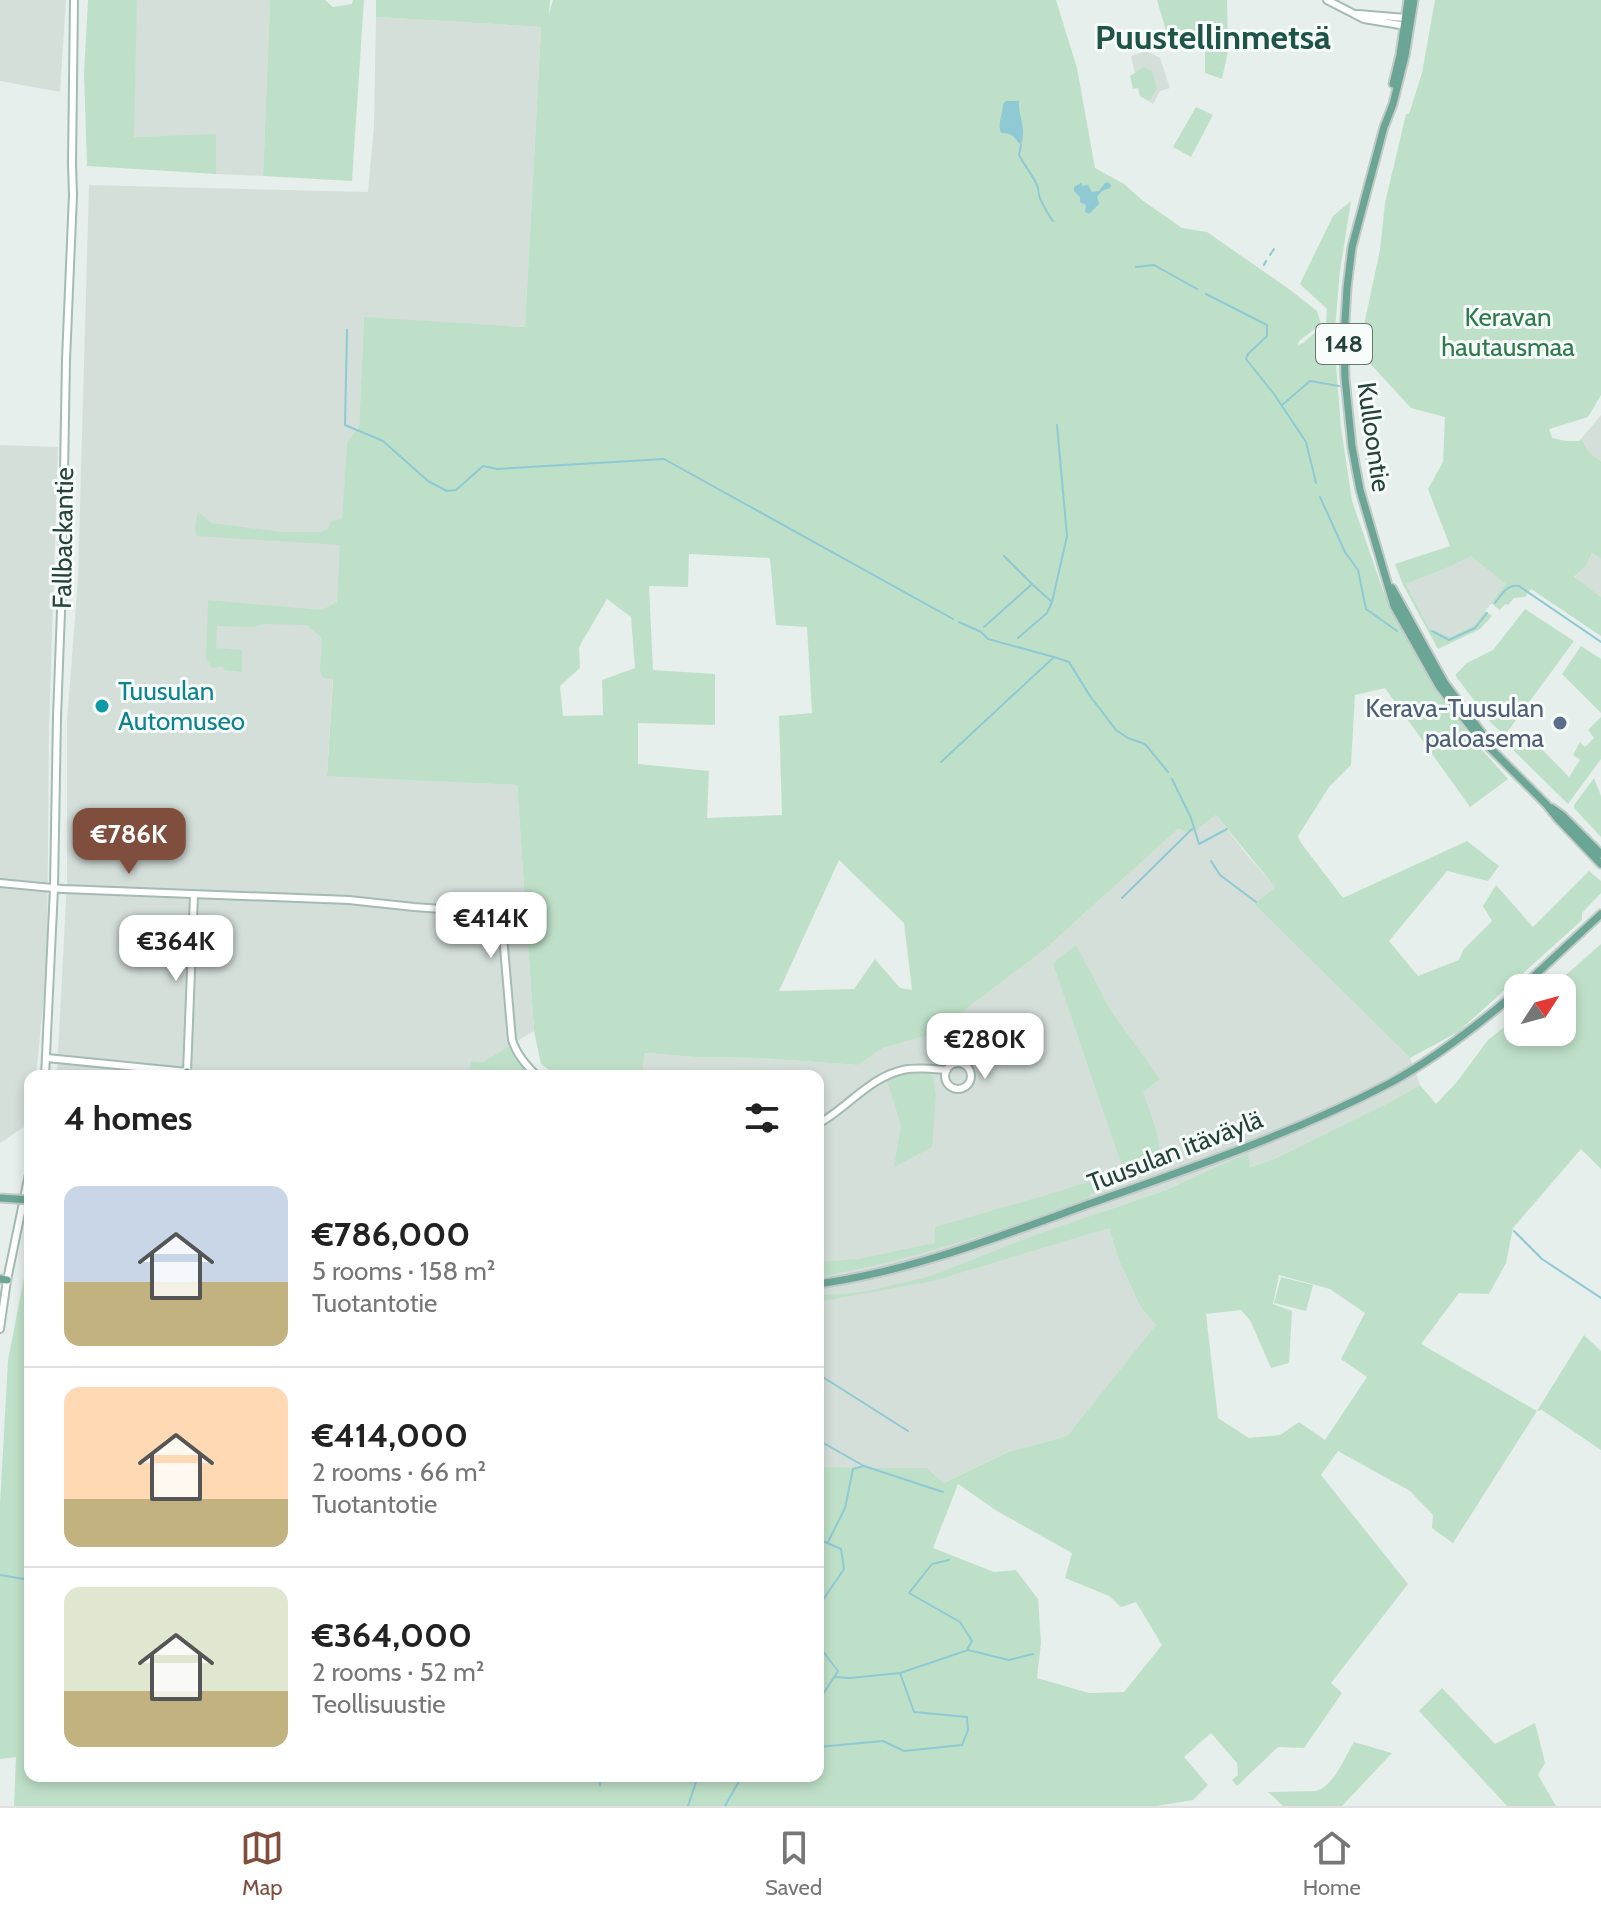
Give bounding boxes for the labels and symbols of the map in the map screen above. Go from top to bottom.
district label: Puustellinmetsä [1095,16,1331,58]
park label: Keravan hautausmaa [1441,301,1575,363]
road number: 148 [1316,324,1372,364]
street label: Kulloontie [1350,380,1398,494]
street label: Fallbackantie [46,467,80,609]
place label: Tuusulan Automuseo [118,675,245,737]
place label: Kerava-Tuusulan paloasema [1365,692,1545,754]
marker: Tuusulan Automuseo [93,697,111,715]
marker: Kerava-Tuusulan paloasema [1551,714,1569,732]
pin: €786K [73,808,185,876]
pin: €414K [435,892,547,960]
pin: €364K [120,915,232,983]
north arrow [1504,974,1576,1046]
pin: €280K [929,1013,1041,1081]
street label: Tuusulan itäväylä [1083,1103,1268,1199]

